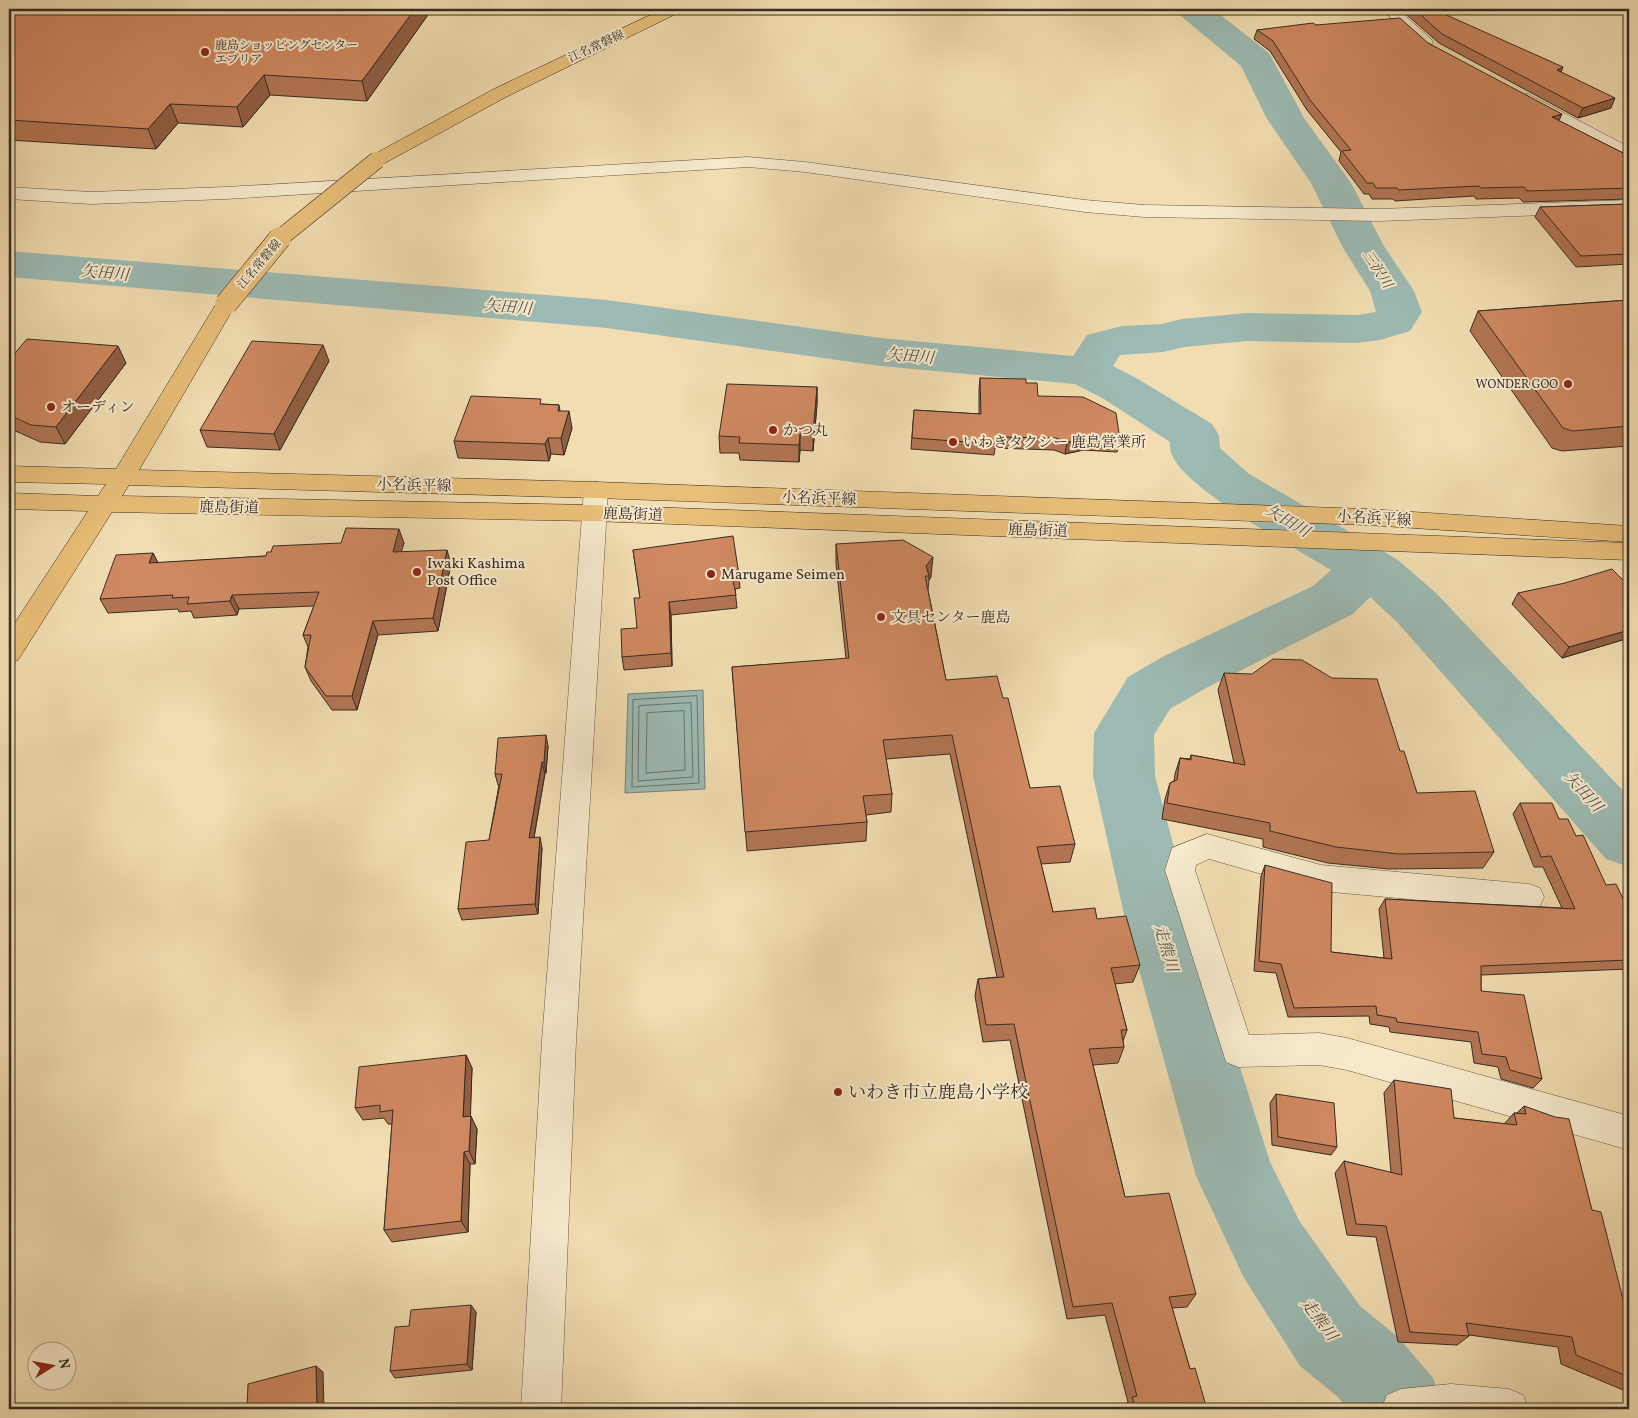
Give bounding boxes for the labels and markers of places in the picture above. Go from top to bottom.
place label: 鹿島ショッピングセンター エブリア [215,38,358,68]
marker: 鹿島ショッピングセンター エブリア [199,46,211,58]
place label: WONDER GOO [1476,377,1558,393]
marker: WONDER GOO [1562,378,1574,390]
place label: オーディン [61,398,135,419]
marker: オーディン [45,401,57,413]
place label: かつ丸 [783,421,828,442]
marker: かつ丸 [767,424,779,436]
place label: いわきタクシー 鹿島営業所 [963,433,1146,454]
marker: いわきタクシー 鹿島営業所 [947,436,959,448]
place label: Iwaki Kashima Post Office [427,554,525,592]
place label: Marugame Seimen [721,565,845,586]
marker: Iwaki Kashima Post Office [411,566,423,578]
marker: Marugame Seimen [705,568,717,580]
place label: 文具センター鹿島 [891,608,1010,629]
marker: 文具センター鹿島 [875,611,887,623]
place label: いわき市立鹿島小学校 [848,1081,1028,1106]
marker: いわき市立鹿島小学校 [832,1086,844,1098]

